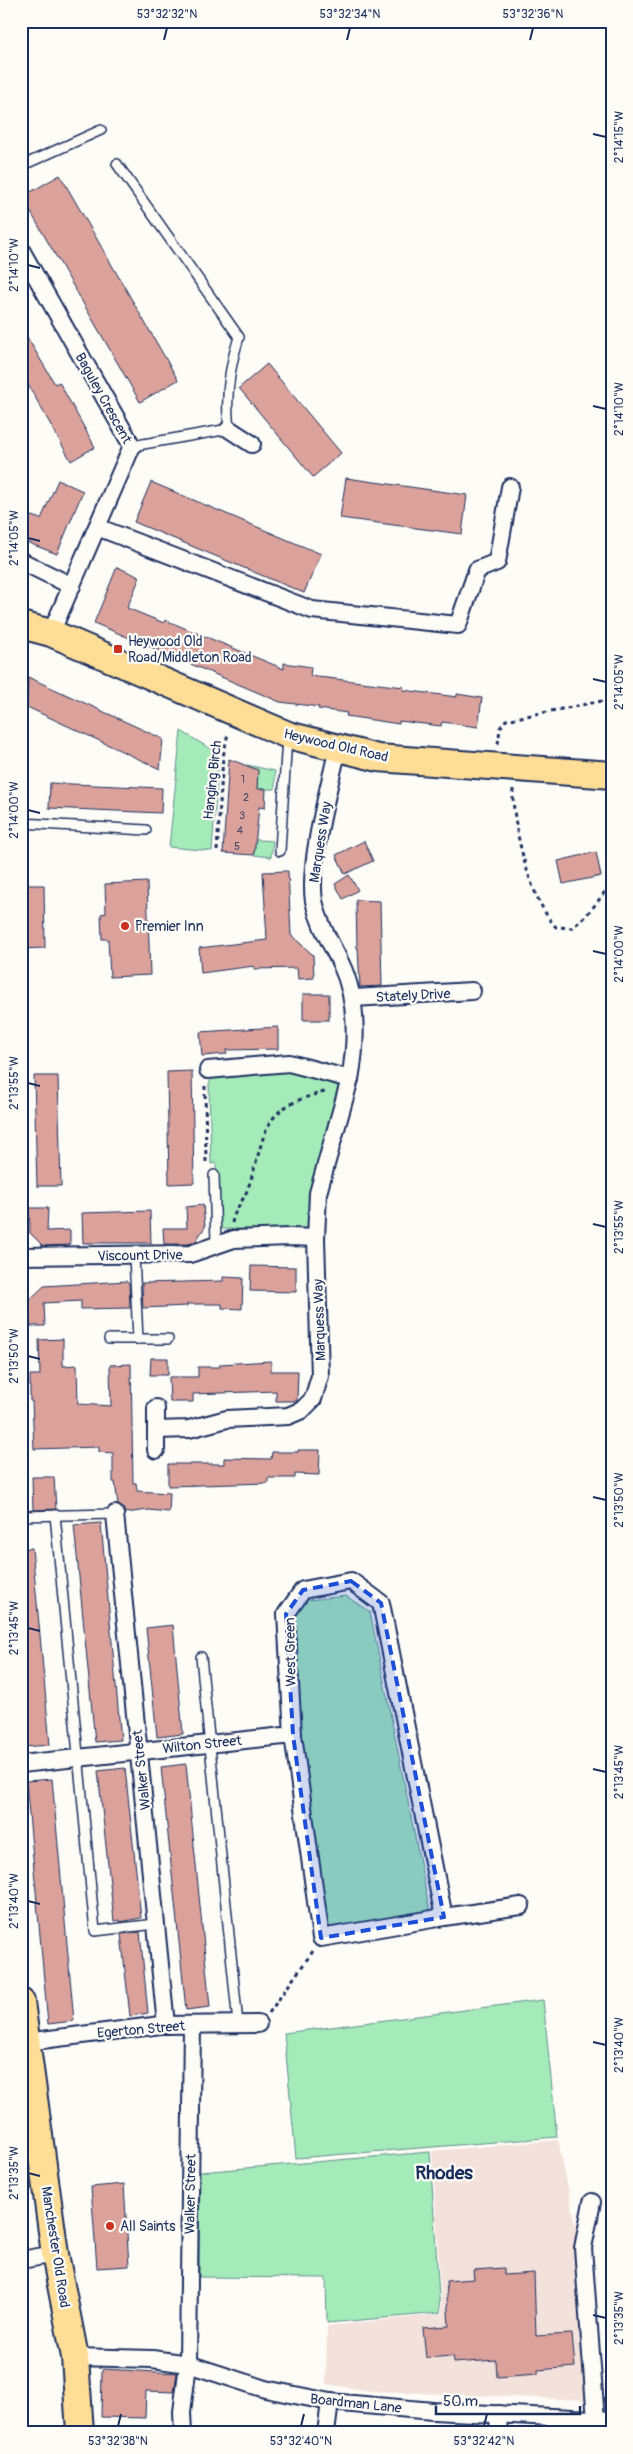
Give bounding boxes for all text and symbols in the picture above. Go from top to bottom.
text: 53°32'32"N [137,7,197,22]
text: 53°32'34"N [320,7,380,22]
text: 53°32'36"N [503,7,563,22]
text: 2°14'15"W [612,111,627,163]
text: 2°14'10"W [7,238,22,292]
street label: Baguley Crescent [72,350,136,447]
text: 2°14'10"W [612,382,627,436]
text: 2°14'05"W [7,510,22,566]
place label: Heywood Old Road/Middleton Road [128,633,252,666]
marker: Heywood Old Road/Middleton Road [112,643,124,655]
text: 2°14'05"W [612,654,627,710]
street label: Heywood Old Road [282,725,390,766]
street label: Hanging Birch [200,740,225,820]
house number: 1 [241,773,245,786]
text: 2°14'00"W [7,781,22,839]
house number: 2 [243,791,249,804]
street label: Marquess Way [306,800,335,884]
house number: 3 [239,809,245,822]
house number: 4 [237,824,244,837]
house number: 5 [234,840,240,853]
place label: Premier Inn [135,918,204,935]
marker: Premier Inn [119,920,131,932]
text: 2°14'00"W [612,925,627,983]
street label: Stately Drive [375,985,451,1006]
text: 2°13'55"W [7,1056,22,1110]
text: 2°13'55"W [612,1200,627,1254]
street label: Viscount Drive [97,1246,183,1265]
street label: Marquess Way [310,1279,329,1361]
text: 2°13'50"W [7,1328,22,1384]
text: 2°13'50"W [612,1472,627,1528]
text: 2°13'45"W [7,1601,22,1655]
street label: West Green [281,1617,300,1687]
street label: Walker Street [129,1729,154,1811]
street label: Wilton Street [162,1732,243,1757]
text: 2°13'45"W [612,1745,627,1799]
text: 2°13'40"W [7,1873,22,1929]
street label: Egerton Street [96,2017,186,2042]
text: 2°13'40"W [612,2017,627,2073]
text: 2°13'35"W [7,2146,22,2200]
street label: Walker Street [181,2153,200,2234]
district label: Rhodes [415,2161,473,2185]
street label: Manchester Old Road [38,2185,74,2309]
place label: All Saints [120,2218,176,2235]
marker: All Saints [104,2220,116,2232]
text: 2°13'35"W [612,2291,627,2345]
scale bar [436,2384,579,2416]
street label: Boardman Lane [309,2390,403,2417]
text: 50 m [443,2392,478,2411]
text: 53°32'38"N [88,2434,148,2449]
text: 53°32'40"N [270,2434,332,2449]
text: 53°32'42"N [454,2434,514,2449]

